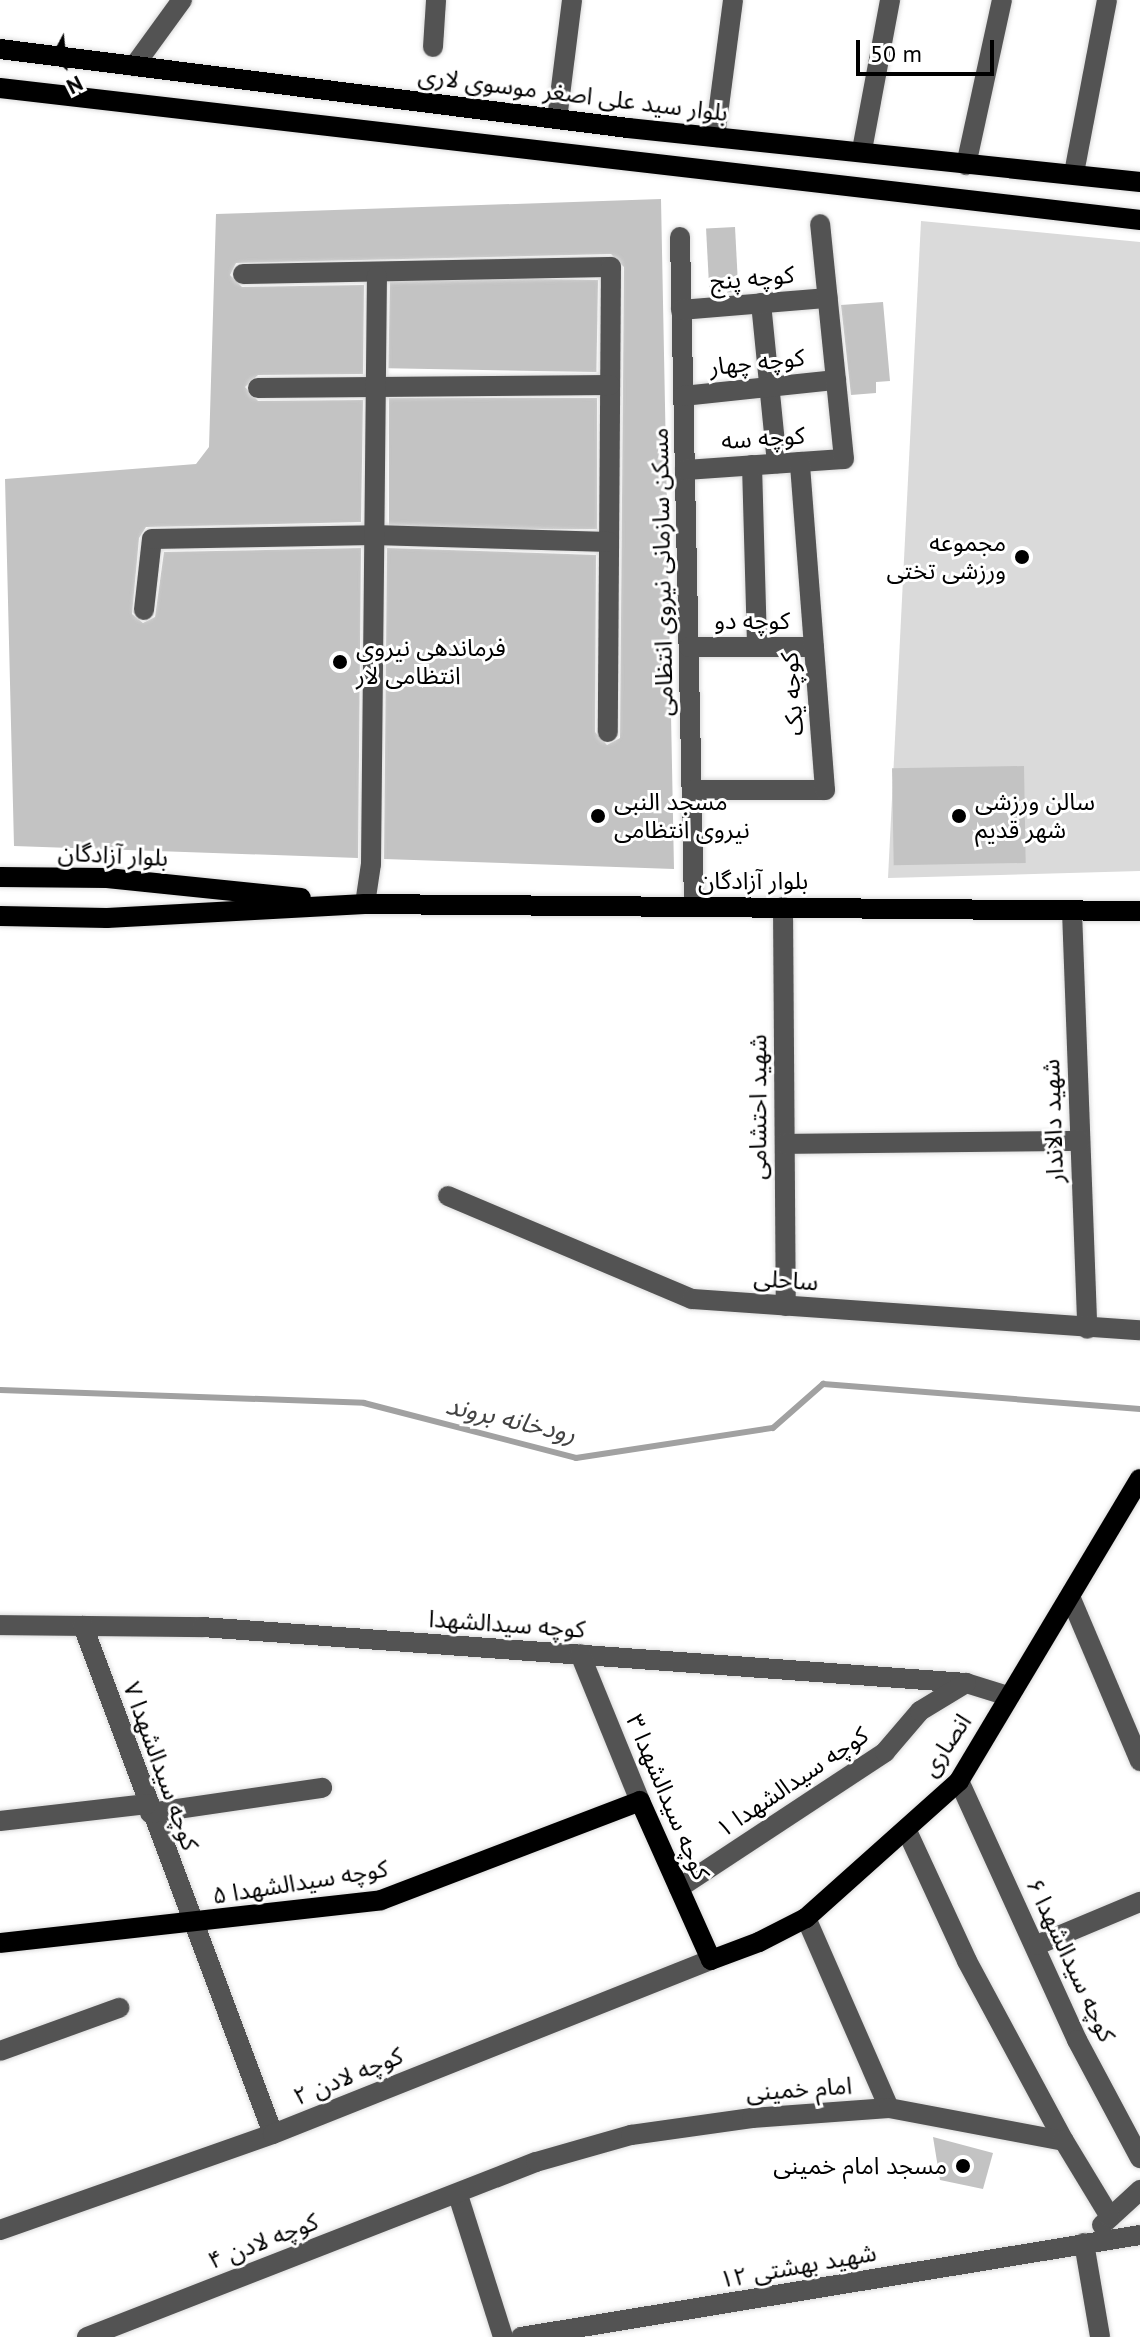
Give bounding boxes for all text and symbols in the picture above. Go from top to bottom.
north arrow [24,24,104,104]
scale bar [860,24,998,74]
text: 50 m [870,38,922,69]
street label: بلوار سید علی اصغر موسوی لاری [417,61,729,127]
text: N [62,70,88,101]
street label: کوچه پنج [709,260,795,296]
street label: کوچه چهار [708,343,806,381]
street label: کوچه سه [720,421,806,455]
street label: مسکن سازمانی نیروی انتظامی [645,427,679,717]
place label: مجموعه ورزشی تختی [886,529,1006,585]
marker: مجموعه ورزشی تختی [1013,548,1031,566]
street label: کوچه دو [714,607,790,635]
place label: فرماندهی نیروی انتظامی لار [356,634,506,690]
street label: کوچه یک [775,651,809,737]
marker: فرماندهی نیروی انتظامی لار [331,653,349,671]
place label: مسجد النبی نیروی انتظامی [614,788,750,844]
place label: سالن ورزشی شهر قدیم [975,788,1095,844]
marker: مسجد النبی نیروی انتظامی [589,807,607,825]
marker: سالن ورزشی شهر قدیم [950,807,968,825]
street label: بلوار آزادگان [57,838,169,872]
street label: بلوار آزادگان [698,867,808,895]
street label: شهید احتشامی [744,1034,772,1180]
street label: شهید دالاندار [1036,1059,1070,1183]
street label: ساحلی [753,1263,819,1297]
water label: رودخانه بروند [443,1389,579,1449]
street label: کوچه سیدالشهدا [428,1604,586,1644]
street label: کوچه سیدالشهدا ۷ [117,1678,205,1854]
street label: انصاری [915,1708,977,1782]
street label: کوچه سیدالشهدا ۳ [620,1710,716,1884]
street label: کوچه سیدالشهدا ۱ [711,1721,873,1843]
street label: کوچه سیدالشهدا ۵ [210,1854,390,1910]
street label: کوچه سیدالشهدا ۶ [1021,1874,1121,2046]
street label: کوچه لادن ۲ [289,2041,407,2111]
street label: امام خمینی [745,2071,853,2107]
place label: مسجد امام خمینی [773,2152,947,2180]
marker: مسجد امام خمینی [954,2157,972,2175]
street label: کوچه لادن ۴ [204,2207,322,2275]
street label: شهید بهشتی ۱۲ [717,2238,879,2294]

